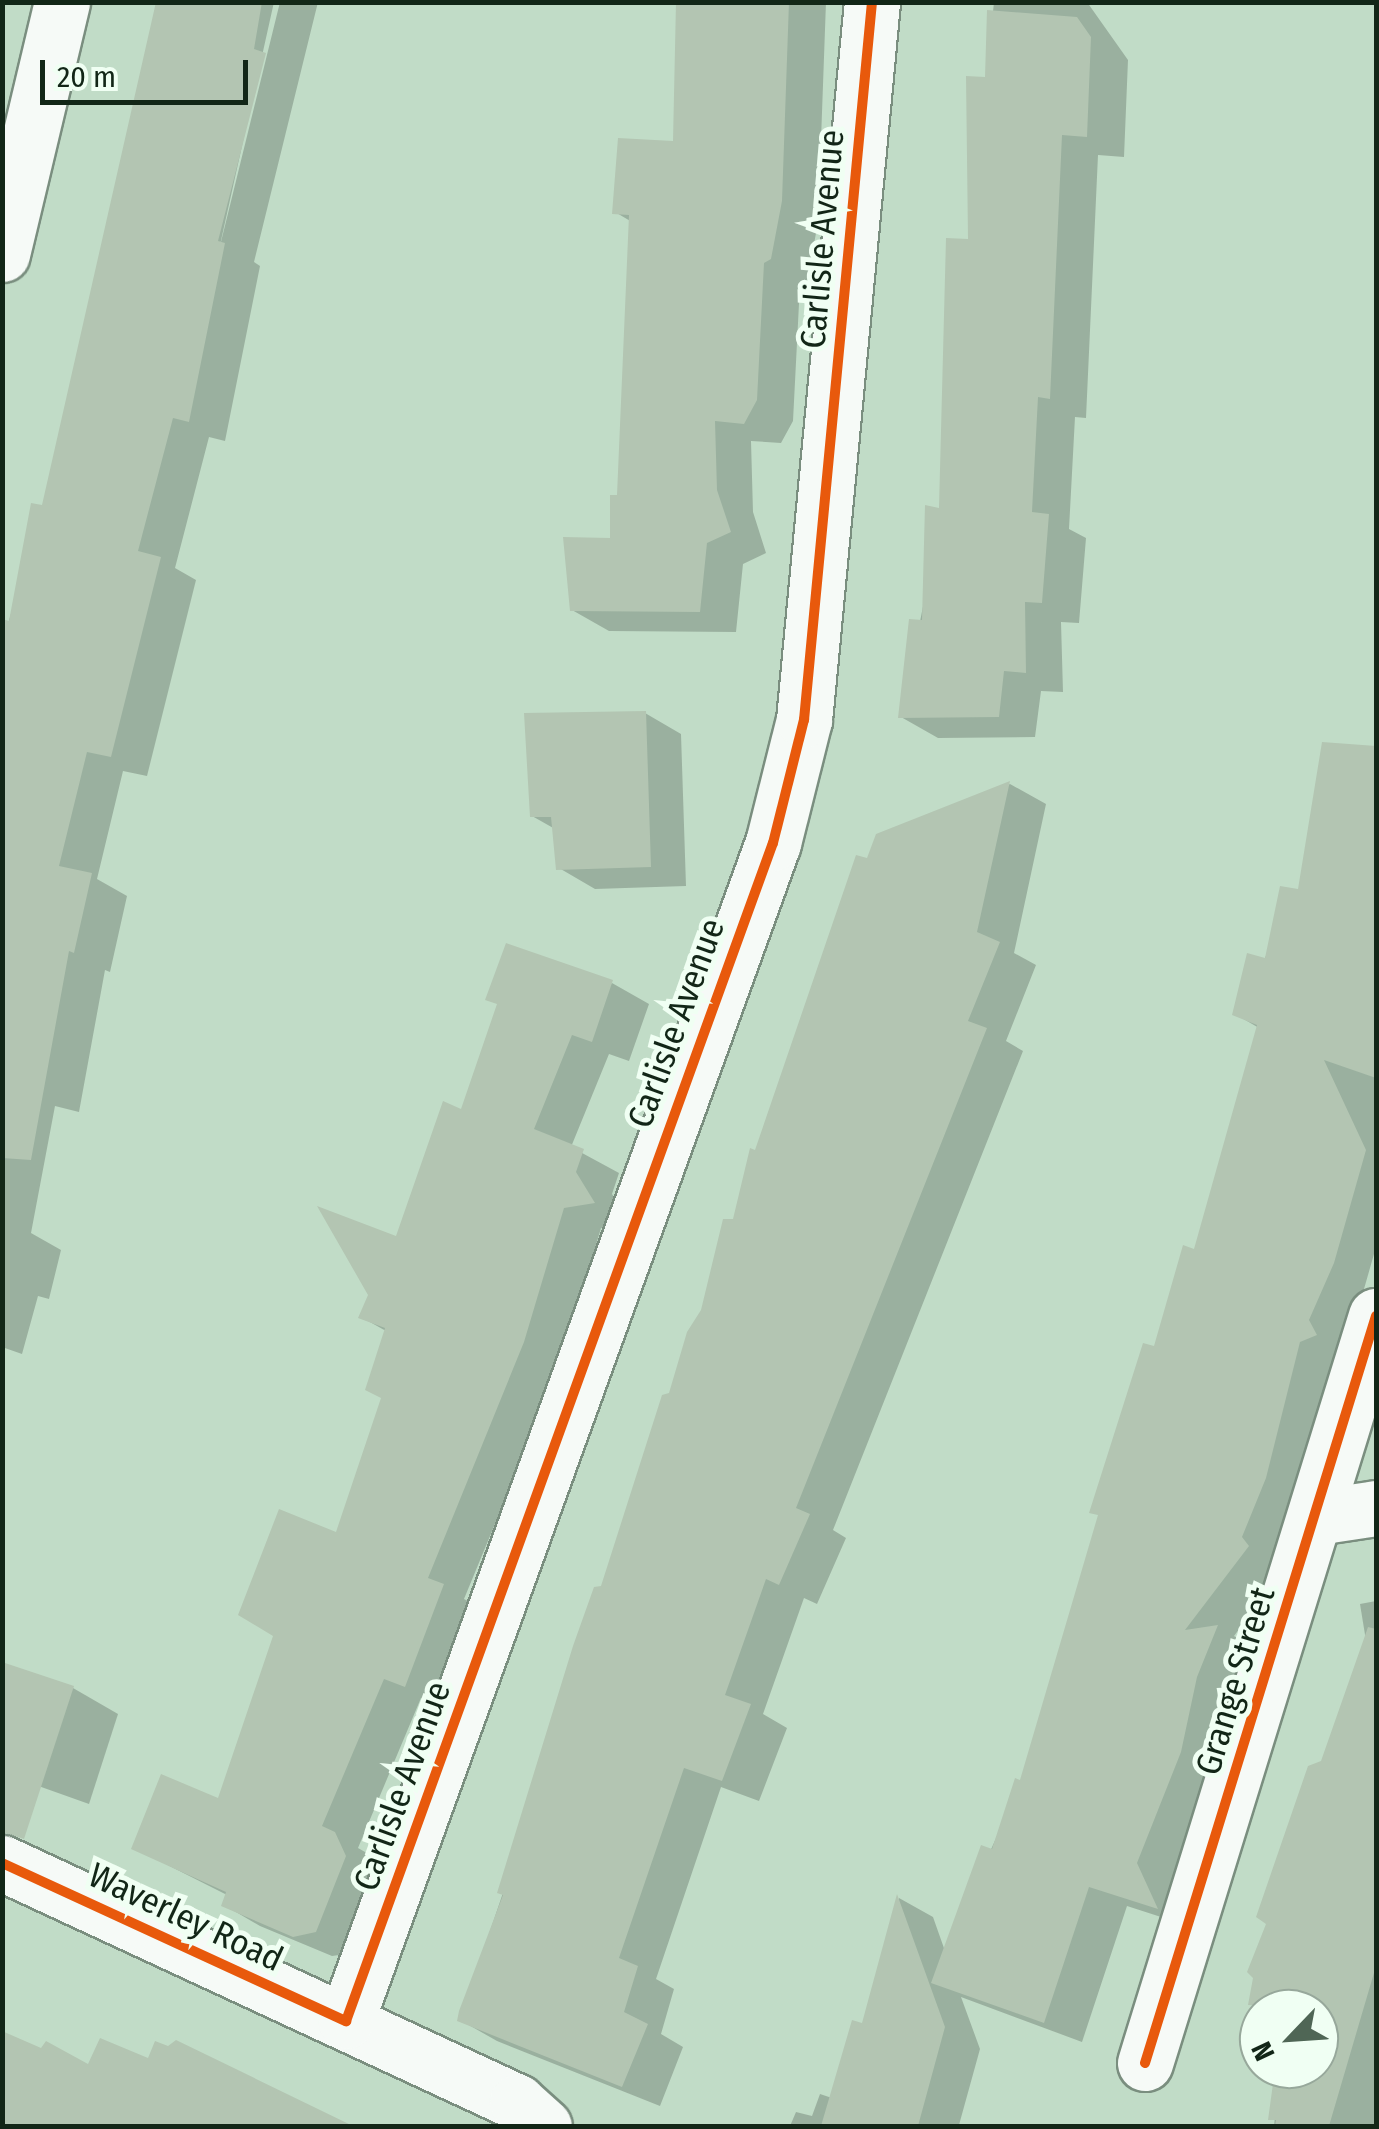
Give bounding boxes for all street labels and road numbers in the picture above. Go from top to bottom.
street label: Carlisle Avenue [792,128,852,350]
street label: Carlisle Avenue [619,913,733,1133]
street label: Grange Street [1187,1582,1283,1780]
street label: Carlisle Avenue [345,1676,459,1896]
street label: Waverley Road [82,1854,290,1980]

